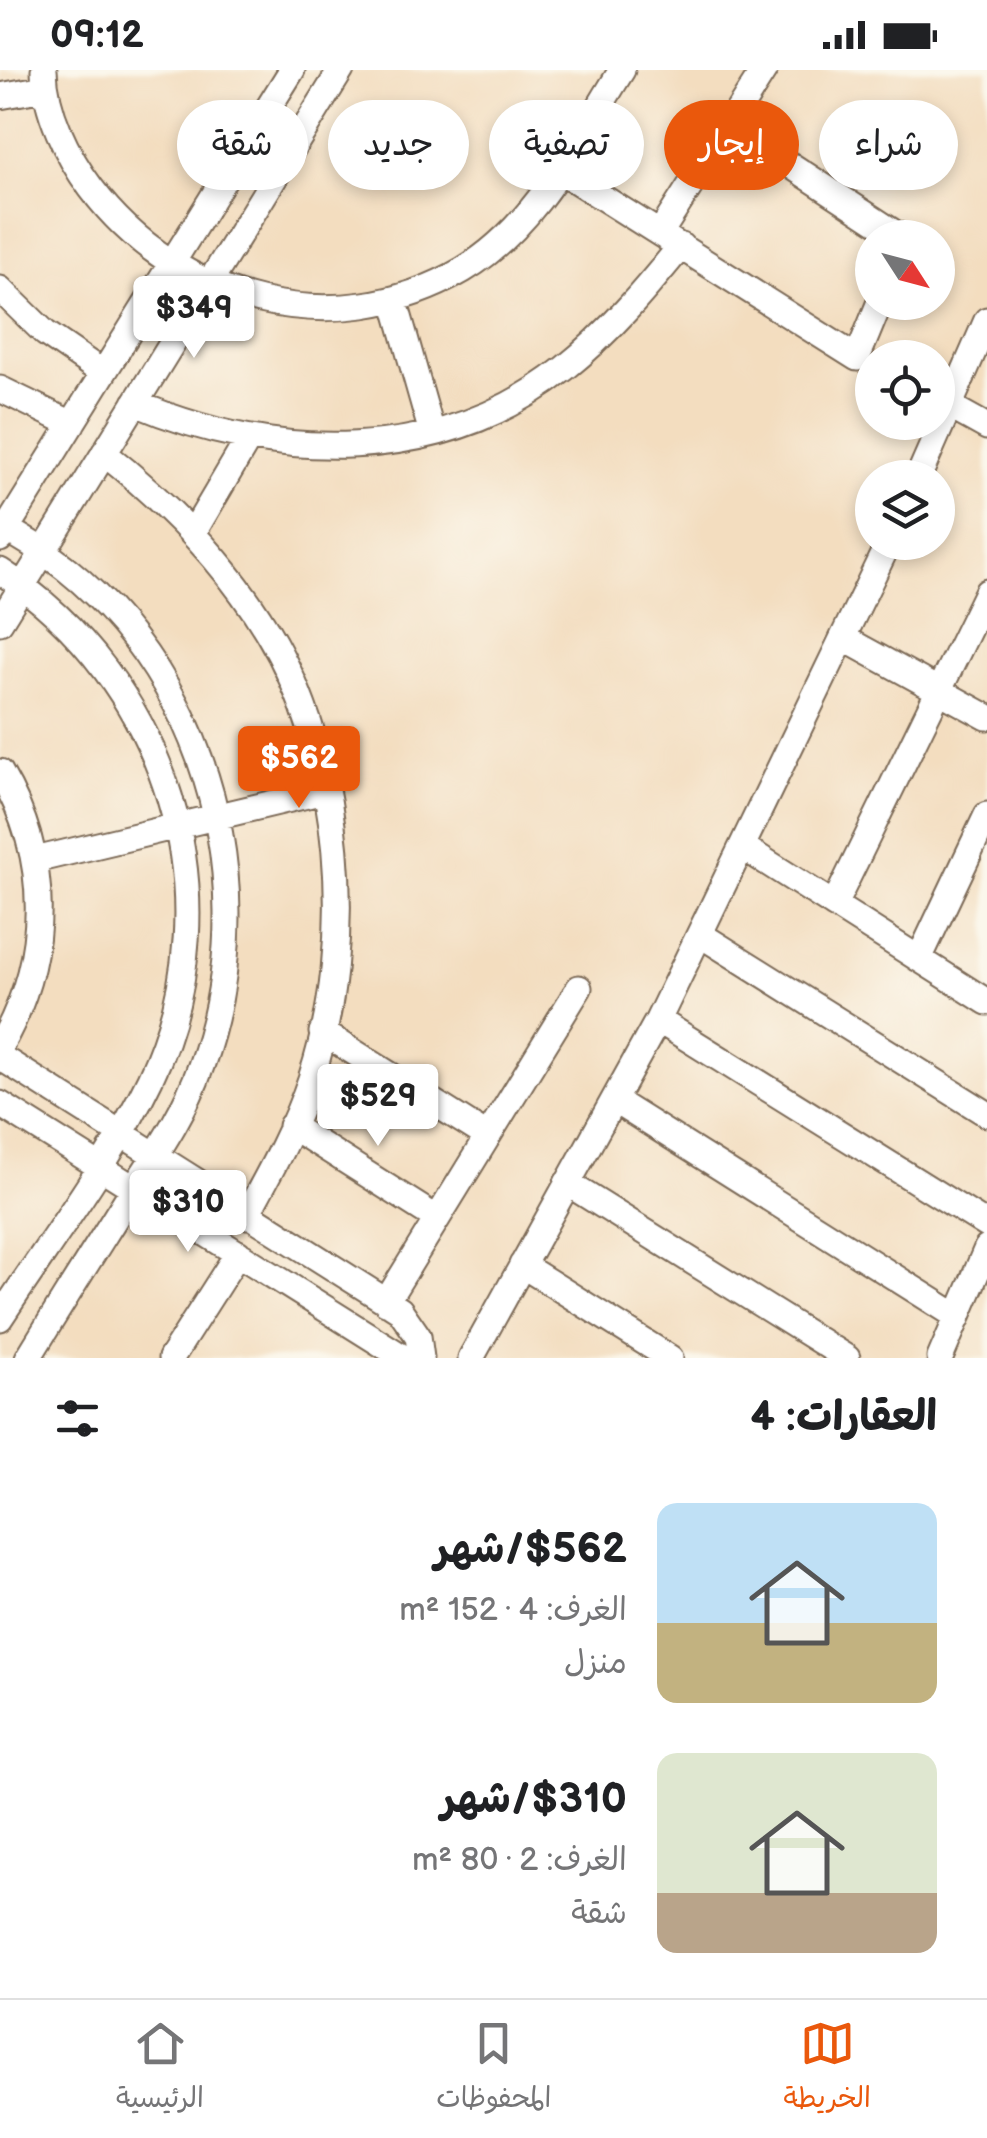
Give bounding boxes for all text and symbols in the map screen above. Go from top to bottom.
text: 09:12 [50,13,144,58]
chip: شقة [177,100,308,190]
chip: جديد [328,100,469,190]
chip: تصفية [489,100,644,190]
chip: إيجار [664,100,799,190]
chip: شراء [819,100,958,190]
north arrow [855,220,955,320]
map controls [855,220,955,560]
pin: $349 [135,276,253,361]
text: $349 [155,289,233,328]
button: locate [855,340,955,440]
button: layers [855,460,955,560]
pin: $562 [240,726,358,811]
text: $562 [260,739,338,778]
pin: $529 [319,1064,437,1149]
text: $529 [339,1077,417,1116]
pin: $310 [129,1170,247,1255]
text: $310 [151,1183,225,1222]
icon: filters [50,1391,105,1446]
text: العقارات: 4 [750,1392,937,1443]
text: $562/شهر [435,1524,627,1575]
icon: home [737,1543,857,1663]
text: الغرف: 4 · 152 m² [399,1591,627,1630]
text: منزل [564,1644,627,1683]
text: $310/شهر [441,1774,627,1825]
icon: home [737,1793,857,1913]
text: الغرف: 2 · 80 m² [412,1841,627,1880]
text: شقة [571,1894,627,1933]
tab: الرئيسية [116,2016,204,2122]
tab: المحفوظات [436,2016,551,2122]
tab: الخريطة [784,2016,871,2122]

